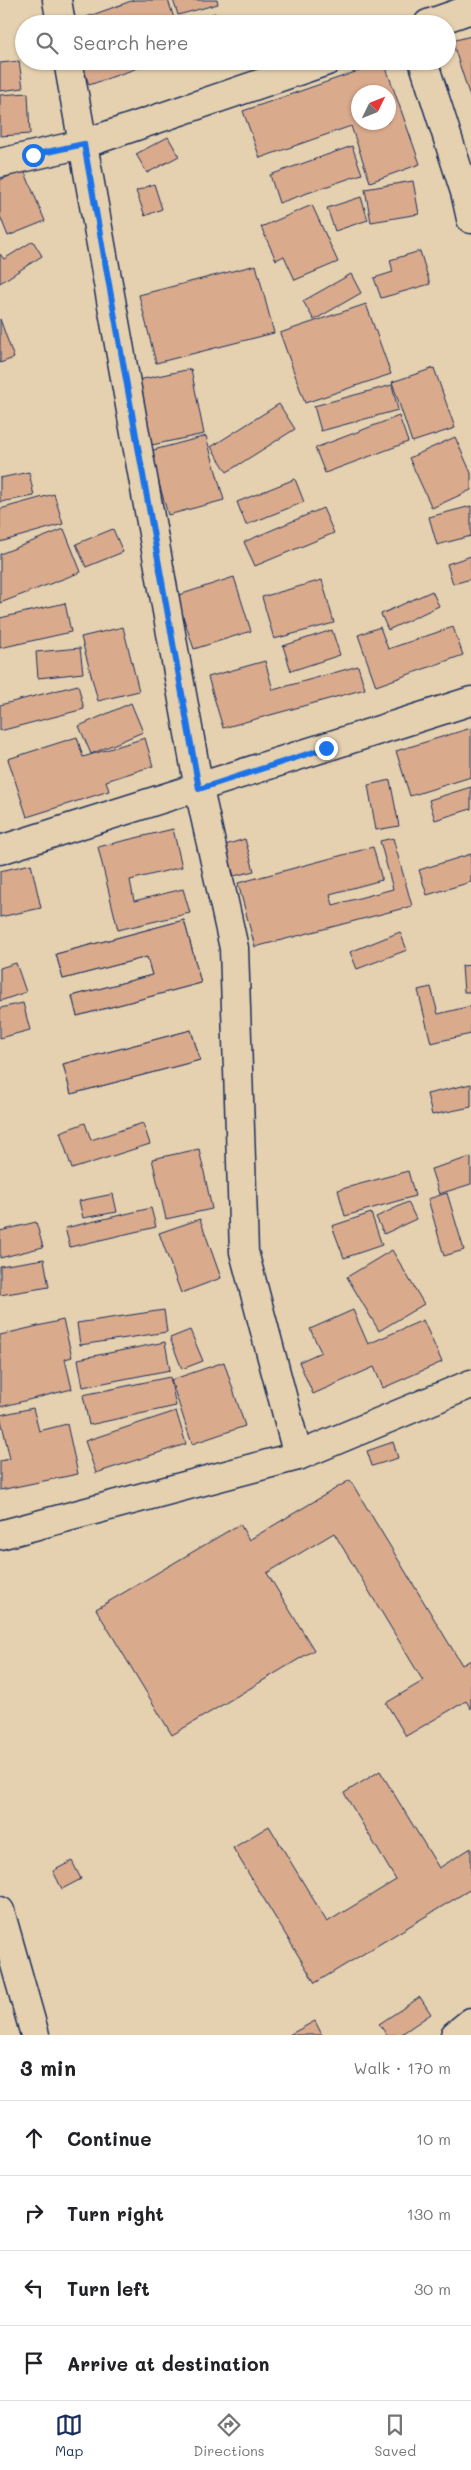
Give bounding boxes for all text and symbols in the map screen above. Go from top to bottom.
search box [15,15,456,70]
icon: search [33,29,61,57]
text: Search here [73,30,189,55]
north arrow [351,85,396,130]
route start [22,144,45,167]
route end [315,737,338,760]
text: 3 min [20,2054,76,2081]
text: Walk · 170 m [353,2057,451,2078]
icon: ahead [20,2124,48,2152]
text: Continue [67,2126,152,2151]
text: 10 m [416,2128,451,2149]
icon: right [20,2199,48,2227]
text: Turn right [67,2201,164,2226]
text: 130 m [407,2203,451,2224]
icon: left [20,2274,48,2302]
text: Turn left [67,2276,150,2301]
text: 30 m [414,2278,451,2299]
icon: arrive [20,2349,48,2377]
text: Arrive at destination [67,2351,270,2376]
tab: Map [55,2411,83,2460]
tab: Directions [193,2411,265,2460]
tab: Saved [374,2411,416,2460]

